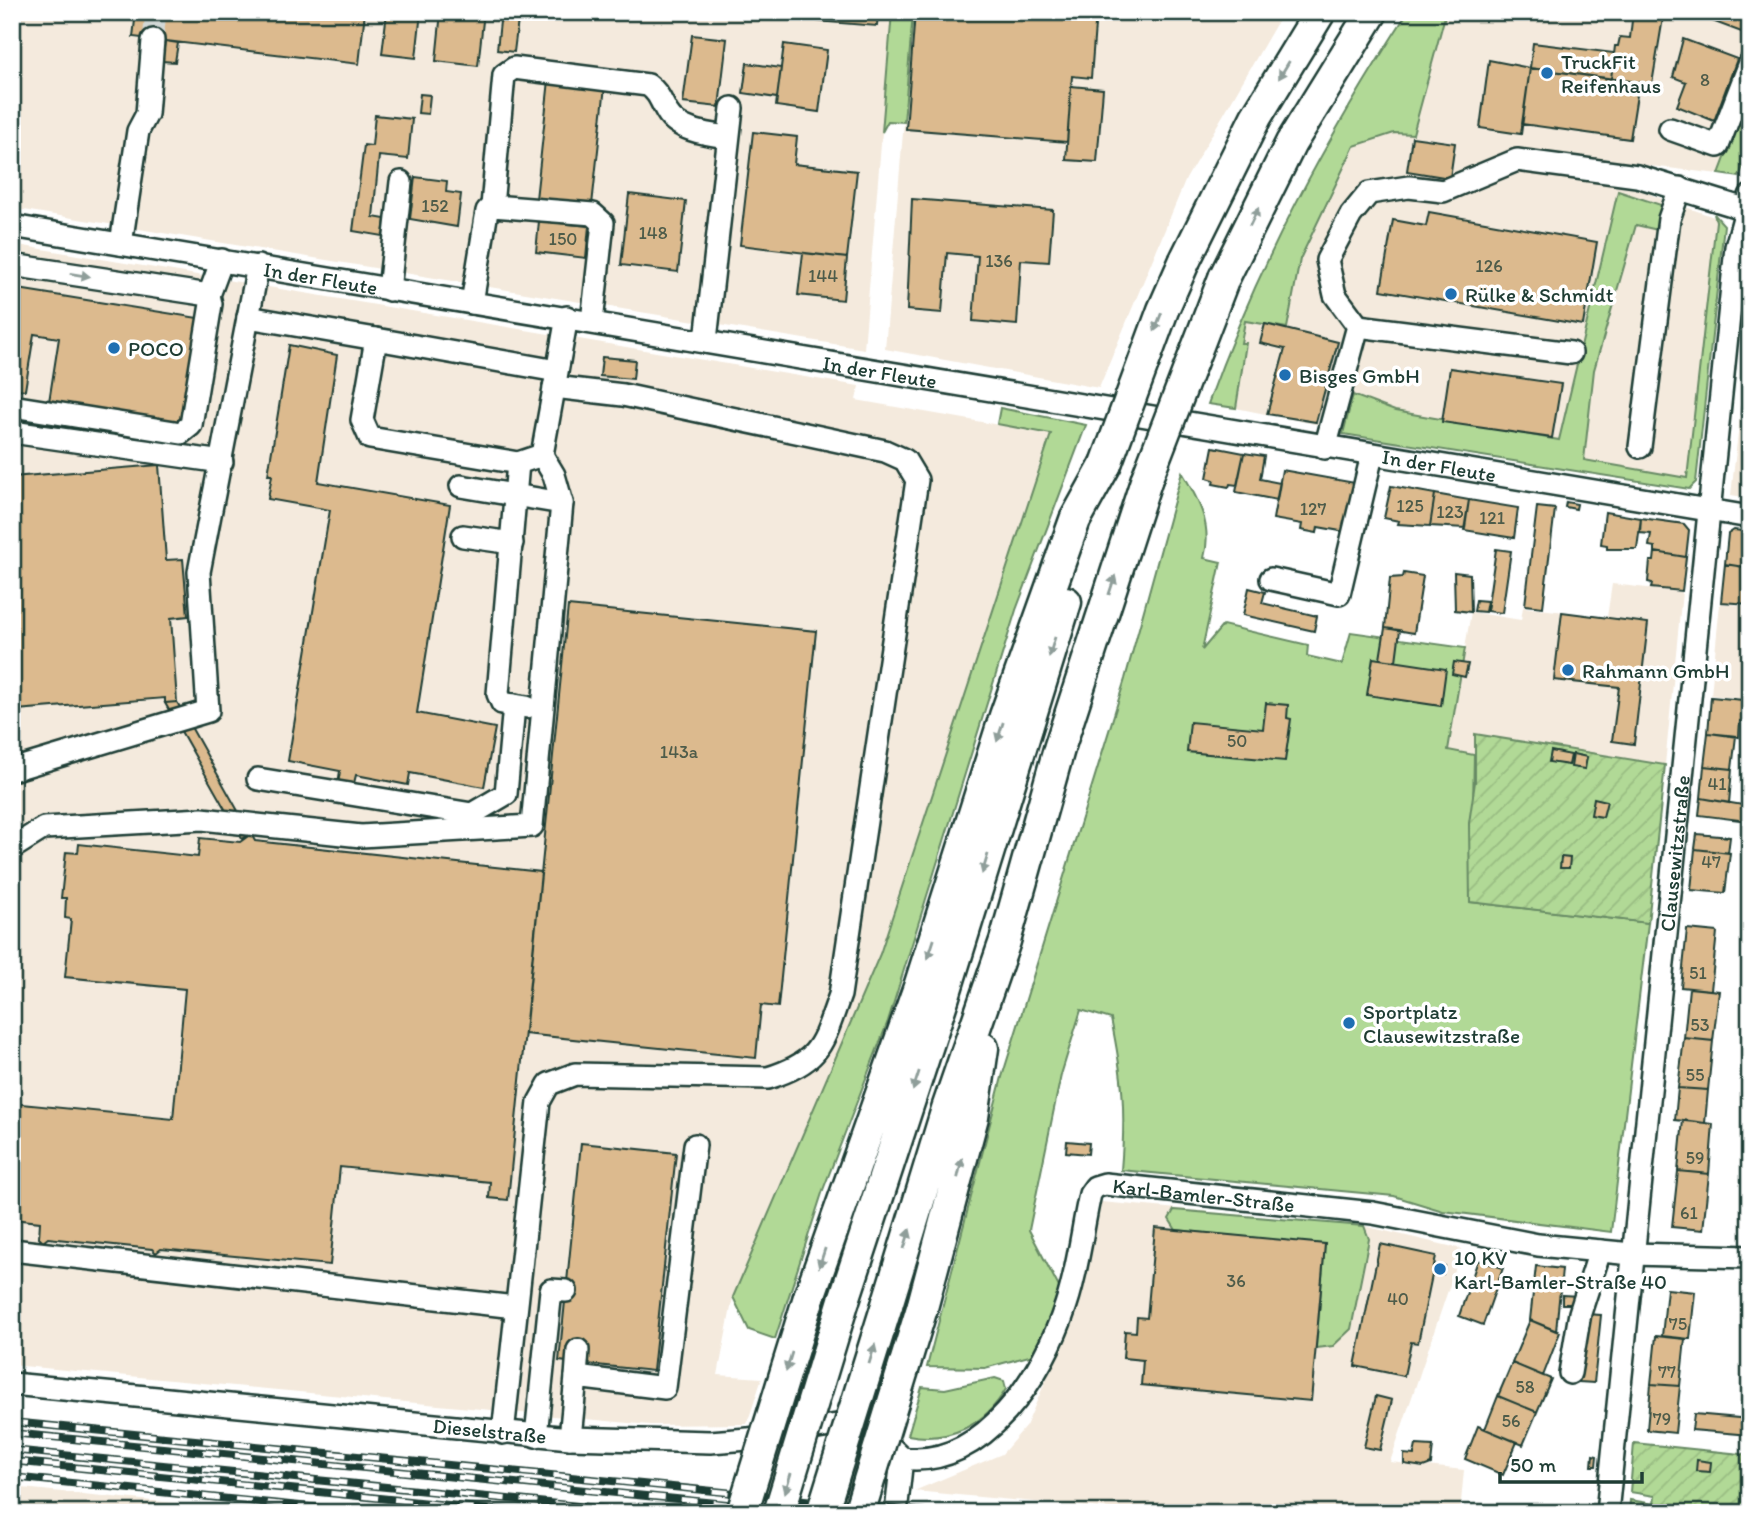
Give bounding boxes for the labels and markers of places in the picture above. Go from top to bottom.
place label: TruckFit Reifenhaus [1561,49,1661,98]
marker: TruckFit Reifenhaus [1539,65,1555,81]
place label: Rülke & Schmidt [1465,282,1614,307]
marker: Rülke & Schmidt [1443,286,1459,302]
place label: POCO [128,336,184,361]
marker: POCO [106,340,122,356]
place label: Bisges GmbH [1299,363,1420,388]
marker: Bisges GmbH [1277,367,1293,383]
place label: Rahmann GmbH [1582,658,1730,683]
marker: Rahmann GmbH [1560,662,1576,678]
place label: Sportplatz Clausewitzstraße [1363,999,1520,1048]
marker: Sportplatz Clausewitzstraße [1341,1015,1357,1031]
place label: 10 KV Karl-Bamler-Straße 40 [1454,1245,1667,1294]
marker: 10 KV Karl-Bamler-Straße 40 [1432,1261,1448,1277]

